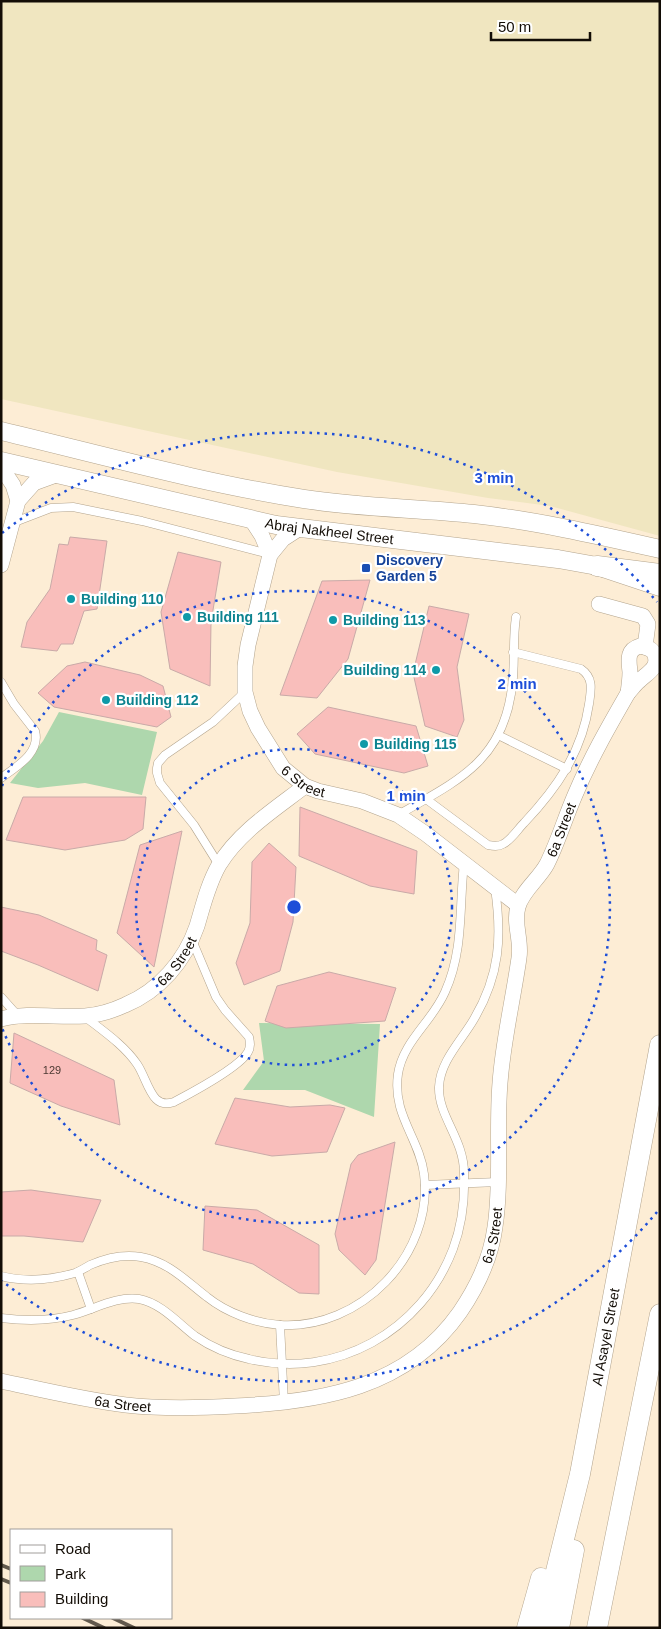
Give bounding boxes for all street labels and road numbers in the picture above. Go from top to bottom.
street label: Abraj Nakheel Street [263,515,395,547]
street label: 6 Street [278,762,327,800]
street label: 6a Street [543,800,579,859]
street label: 6a Street [154,934,200,989]
street label: 6a Street [478,1207,505,1266]
street label: Al Asayel Street [589,1287,623,1387]
street label: 6a Street [93,1393,152,1415]

